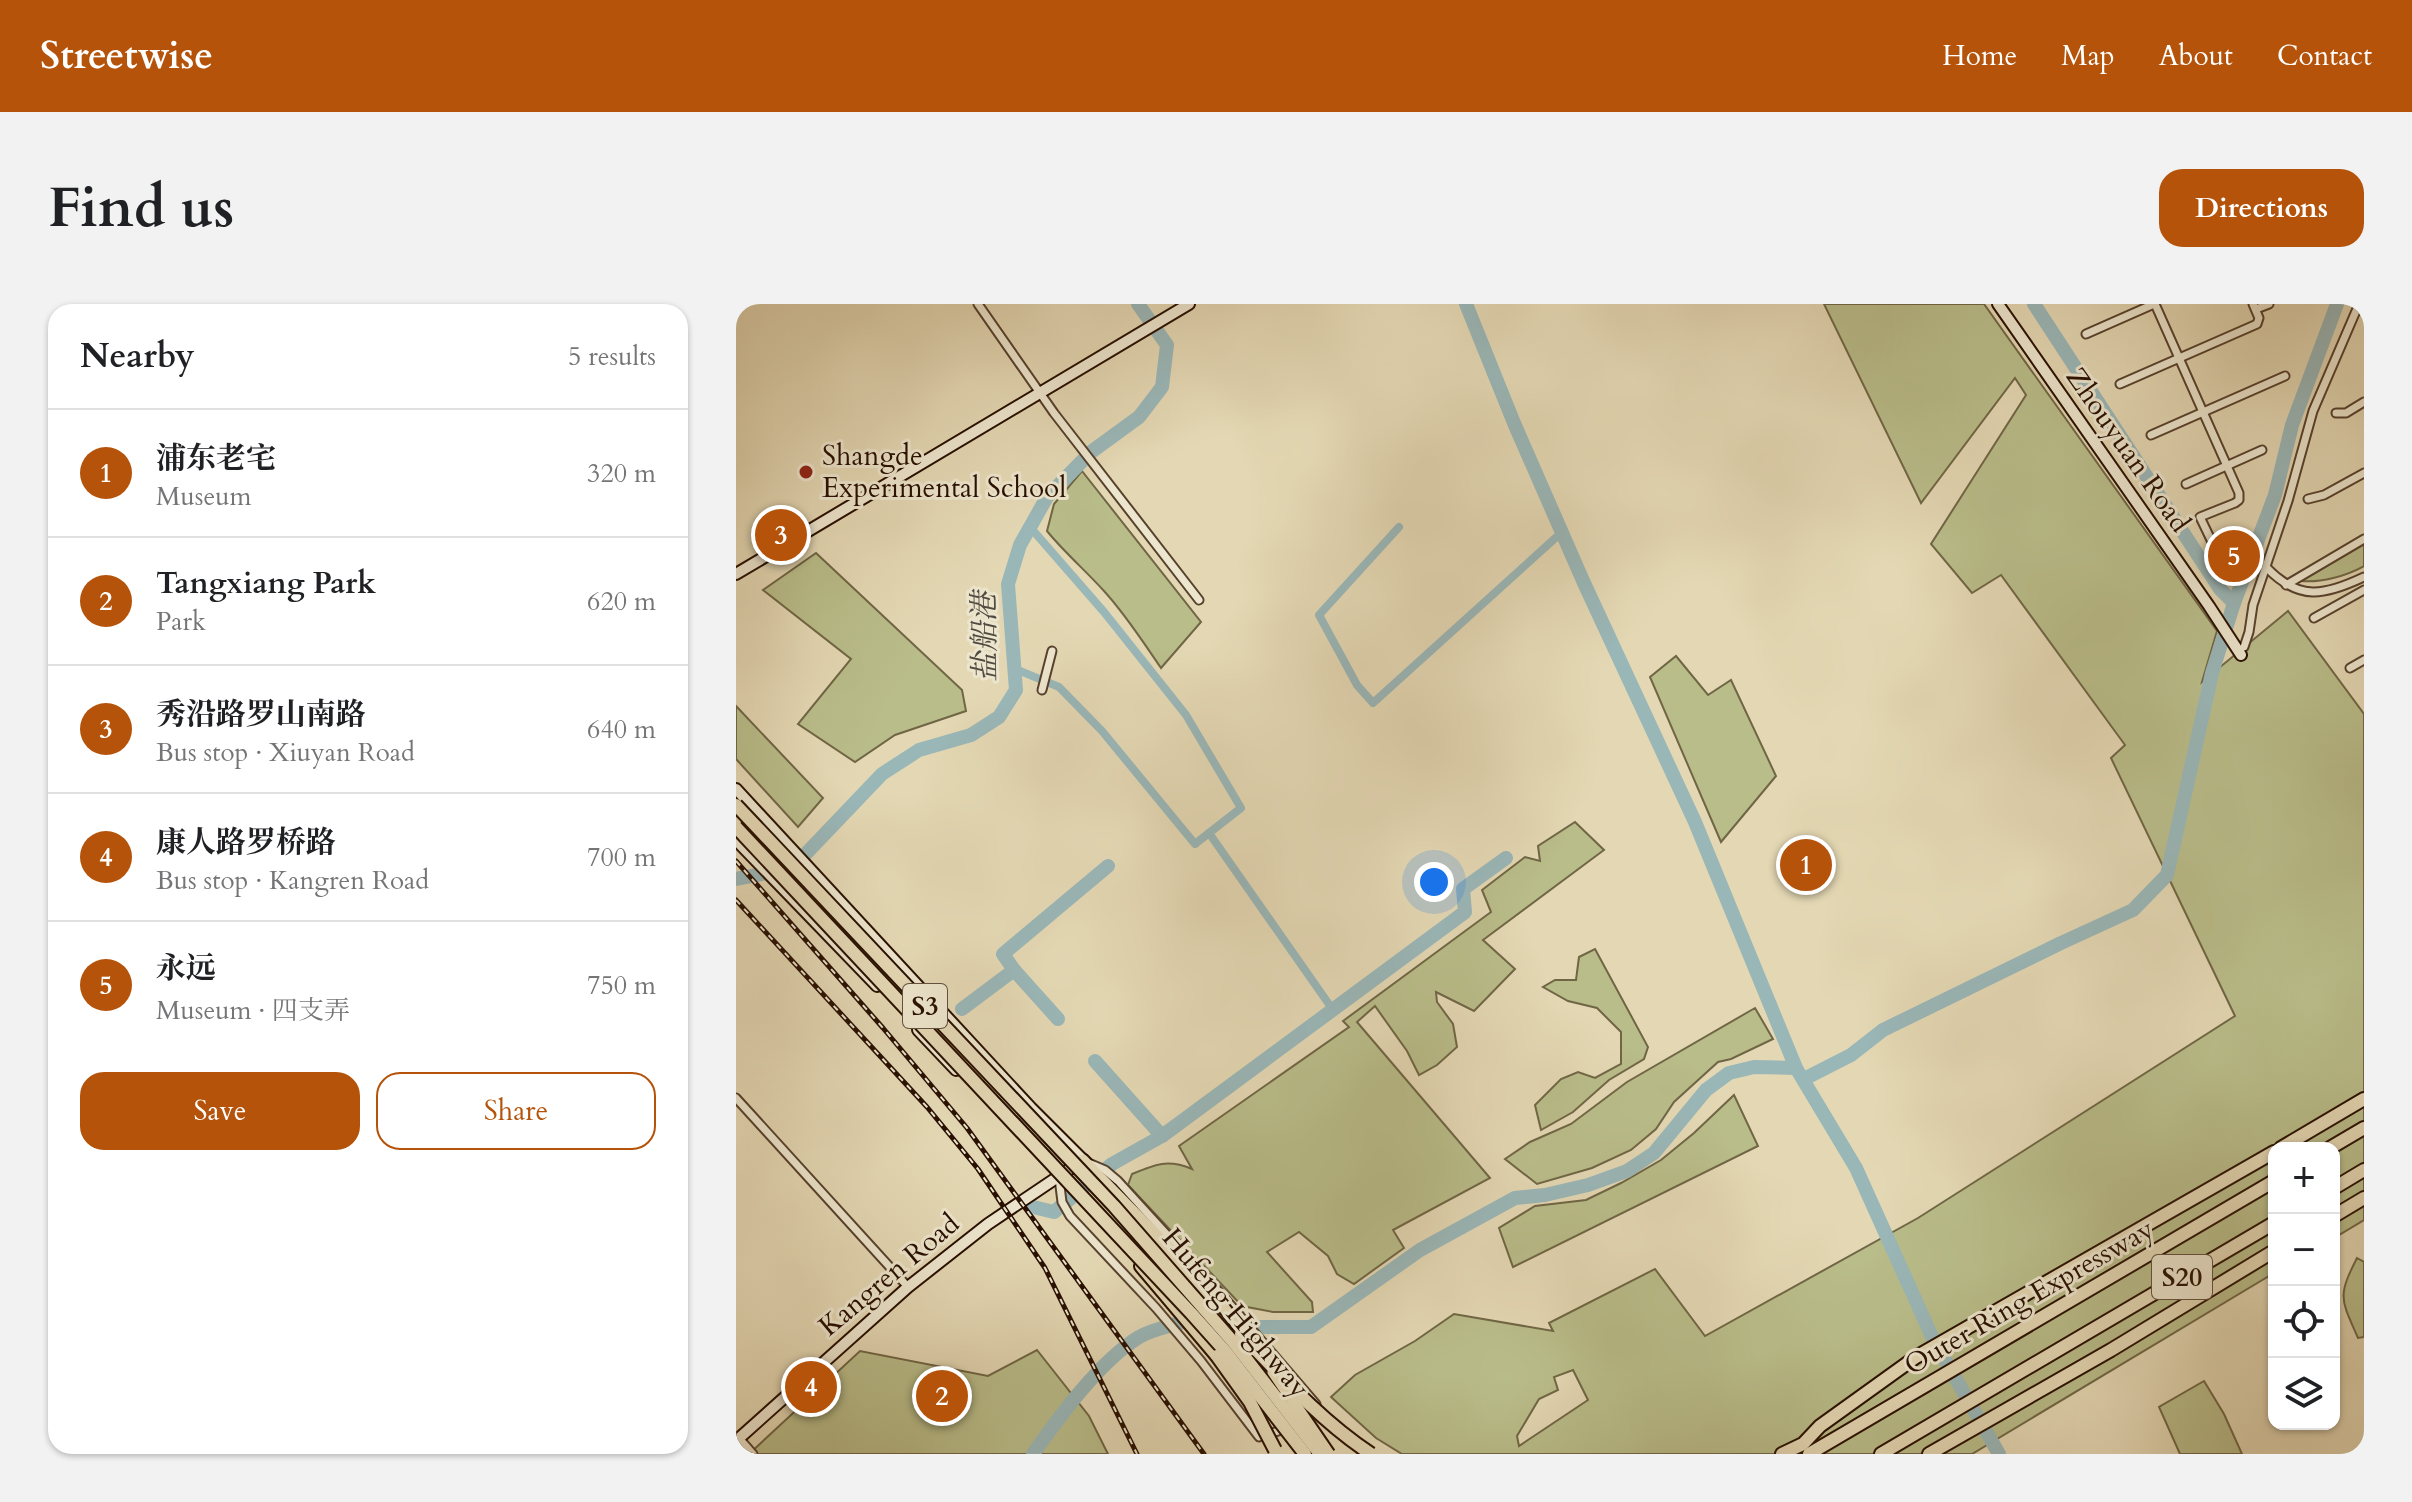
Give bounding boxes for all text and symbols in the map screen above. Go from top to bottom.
text: Streetwise [40,30,213,82]
text: Home [1942,37,2017,75]
text: Map [2061,37,2115,75]
text: About [2159,37,2233,75]
text: Contact [2277,37,2372,75]
button: Directions [2159,169,2364,247]
text: Find us [48,171,234,246]
text: Nearby [80,333,195,379]
text: 5 results [568,339,656,374]
street label: Zhouyuan Road [2057,360,2199,540]
place label: Shangde Experimental School [822,437,1066,507]
text: 浦东老宅 [156,438,276,479]
text: 1 [99,456,113,491]
text: 320 m [587,456,656,491]
marker: Shangde Experimental School [797,463,815,481]
text: Museum [156,479,252,514]
pin: 3 [755,505,807,565]
pin: 5 [2208,526,2260,586]
text: Tangxiang Park [156,563,376,604]
text: 2 [99,584,113,619]
text: 620 m [587,584,656,619]
water label: 盐船港 [964,588,1006,682]
text: Park [156,604,206,639]
text: 秀沿路罗山南路 [156,694,366,735]
text: 3 [99,712,113,747]
text: 640 m [587,712,656,747]
text: Bus stop · Xiuyan Road [156,735,415,770]
text: 康人路罗桥路 [156,822,336,863]
pin: 1 [1780,835,1832,895]
text: 4 [99,840,113,875]
text: 700 m [587,840,656,875]
your location [1414,862,1454,902]
text: Bus stop · Kangren Road [156,863,429,898]
text: 永远 [156,948,216,989]
text: 5 [99,968,113,1003]
text: 750 m [587,968,656,1003]
road number: S3 [903,984,947,1028]
text: Museum · 四支弄 [156,993,350,1028]
button: Save [80,1072,360,1150]
button: Share [376,1072,656,1150]
map controls [2268,1142,2340,1430]
button: + [2268,1142,2340,1214]
street label: Kangren Road [811,1205,967,1345]
street label: Outer Ring Expressway [1897,1210,2161,1384]
button: − [2268,1214,2340,1286]
street label: Hufeng Highway [1154,1220,1318,1406]
road number: S20 [2152,1255,2212,1299]
button: locate [2268,1286,2340,1358]
pin: 4 [785,1357,837,1417]
button: layers [2268,1358,2340,1430]
pin: 2 [916,1366,968,1426]

